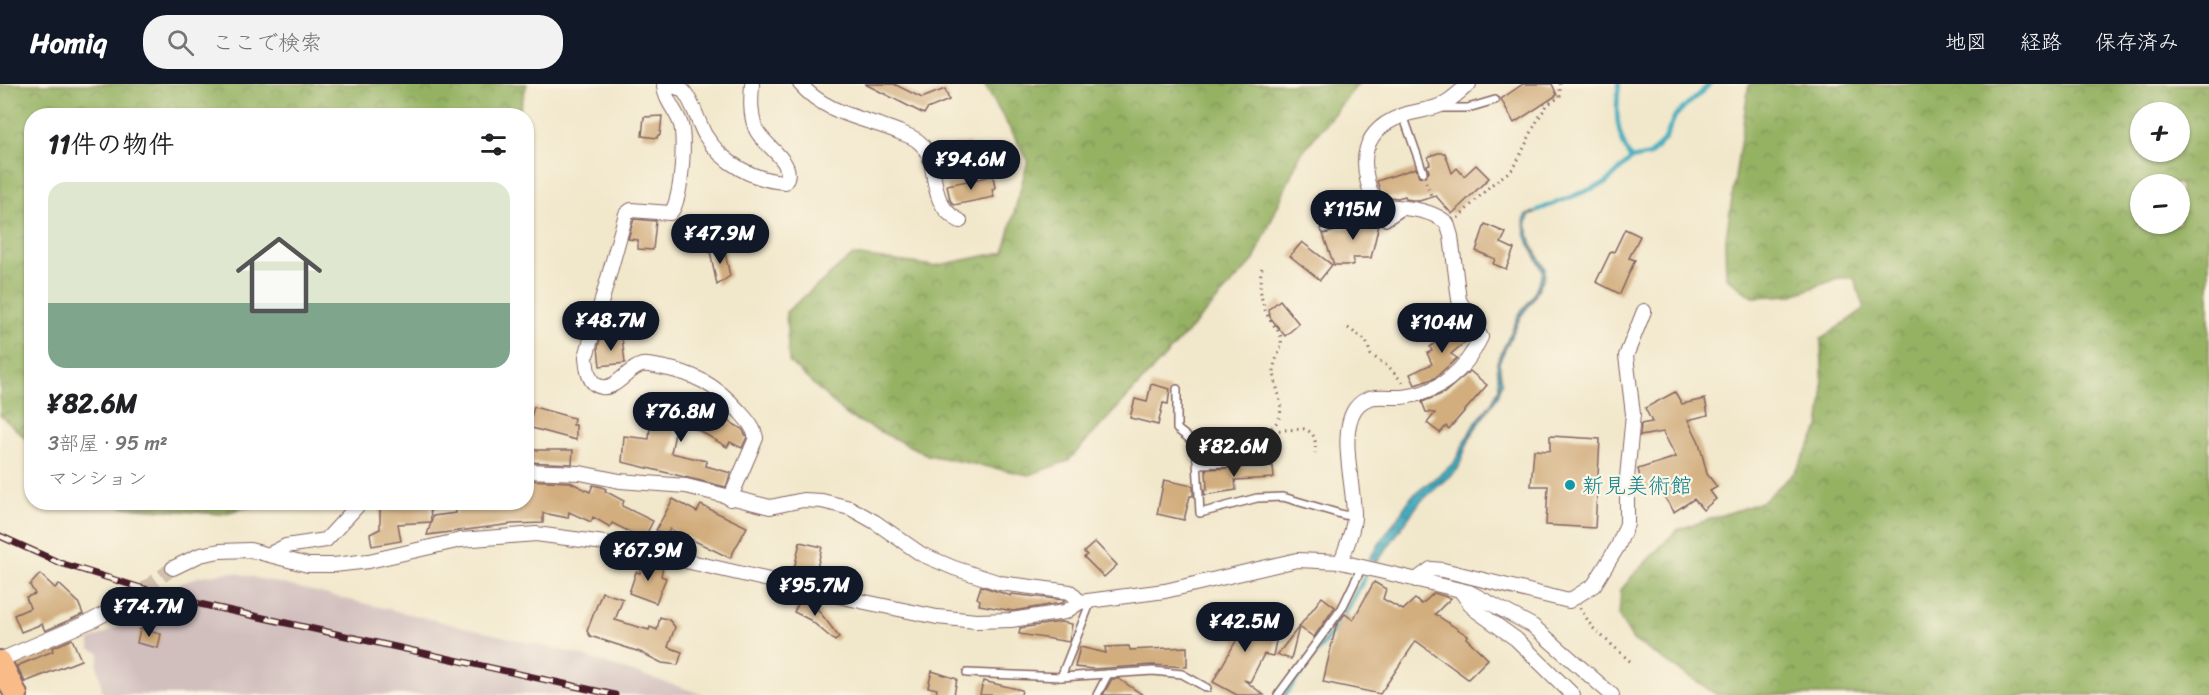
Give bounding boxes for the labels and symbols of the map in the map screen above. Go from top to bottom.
pin: ¥94.6M [922,140,1020,191]
pin: ¥115M [1311,190,1395,241]
pin: ¥47.9M [671,214,769,265]
pin: ¥48.7M [562,301,660,352]
pin: ¥104M [1400,303,1484,354]
pin: ¥76.8M [632,392,730,443]
pin: ¥82.6M [1185,427,1283,478]
place label: 新見美術館 [1582,466,1692,505]
marker: 新見美術館 [1563,478,1577,492]
pin: ¥67.9M [599,531,697,582]
pin: ¥95.7M [766,566,864,617]
pin: ¥74.7M [100,587,198,638]
pin: ¥42.5M [1196,602,1294,653]

